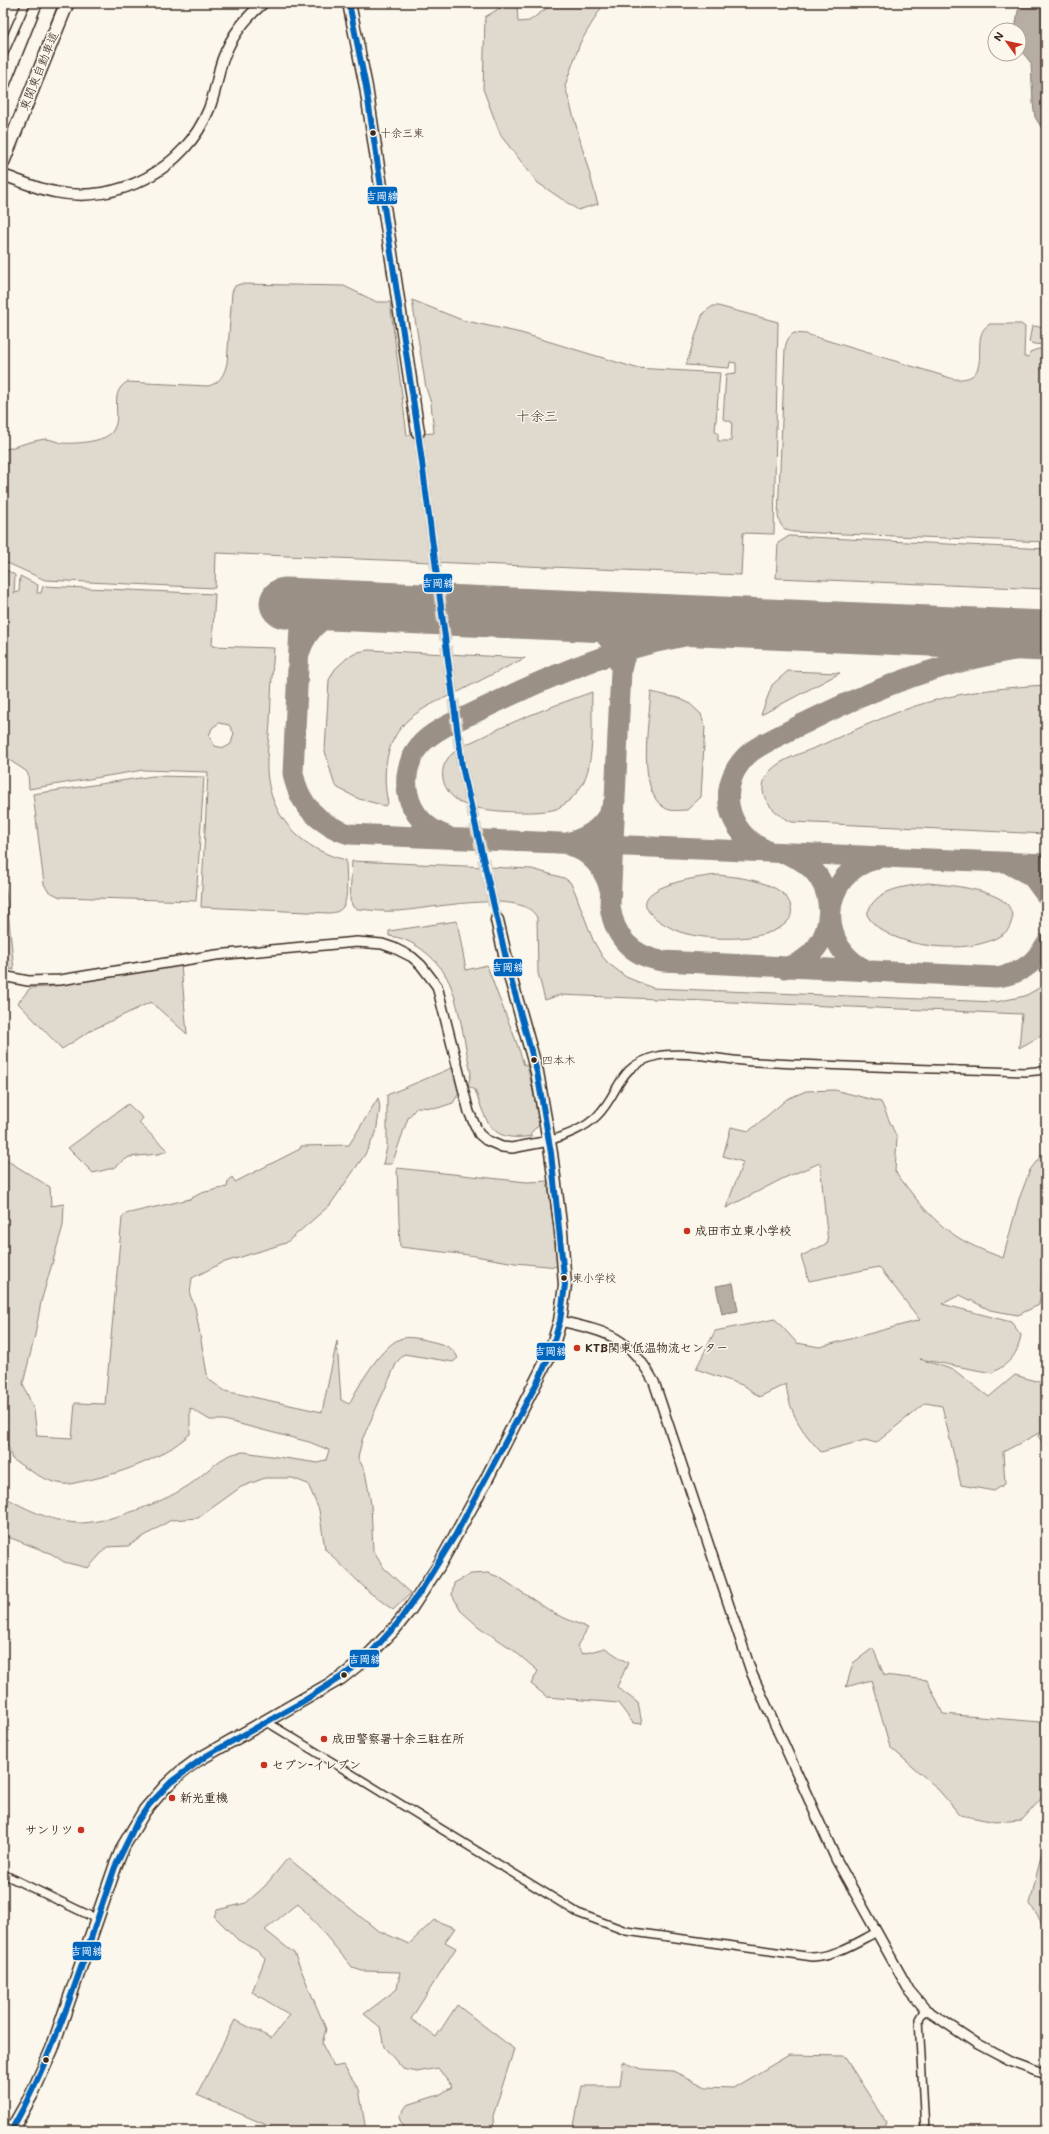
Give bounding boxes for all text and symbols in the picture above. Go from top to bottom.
north arrow [987,22,1027,62]
street label: 東関東自動車道 [15,29,61,113]
text: N [990,29,1007,44]
place label: 十余三東 [380,125,424,140]
marker: 十余三東 [368,128,378,138]
line badge: 吉岡線 [367,186,398,205]
text: 吉岡線 [366,188,399,203]
district label: 十余三 [516,406,558,425]
line badge: 吉岡線 [423,573,453,593]
text: 吉岡線 [422,575,455,590]
line badge: 吉岡線 [493,958,523,977]
text: 吉岡線 [492,959,525,974]
place label: 四本木 [542,1052,575,1067]
marker: 四本木 [529,1055,539,1065]
place label: 成田市立東小学校 [695,1222,791,1238]
marker: 成田市立東小学校 [682,1226,692,1236]
place label: 東小学校 [572,1270,616,1285]
marker: 東小学校 [559,1273,569,1283]
place label: KTB関東低温物流センター [585,1339,728,1355]
line badge: 吉岡線 [536,1342,566,1361]
text: 吉岡線 [535,1343,568,1358]
marker: KTB関東低温物流センター [572,1343,582,1353]
line badge: 吉岡線 [349,1649,380,1668]
text: 吉岡線 [349,1651,382,1666]
unlabelled marker [339,1670,349,1680]
place label: 成田警察署十余三駐在所 [332,1730,465,1746]
marker: 成田警察署十余三駐在所 [319,1734,329,1744]
place label: セブン-イレブン [272,1756,361,1772]
marker: セブン-イレブン [259,1760,269,1770]
place label: 新光重機 [180,1789,228,1805]
marker: 新光重機 [167,1793,177,1803]
place label: サンリツ [25,1821,73,1837]
marker: サンリツ [76,1825,86,1835]
line badge: 吉岡線 [72,1941,102,1961]
text: 吉岡線 [71,1943,104,1958]
unlabelled marker [41,2055,51,2065]

